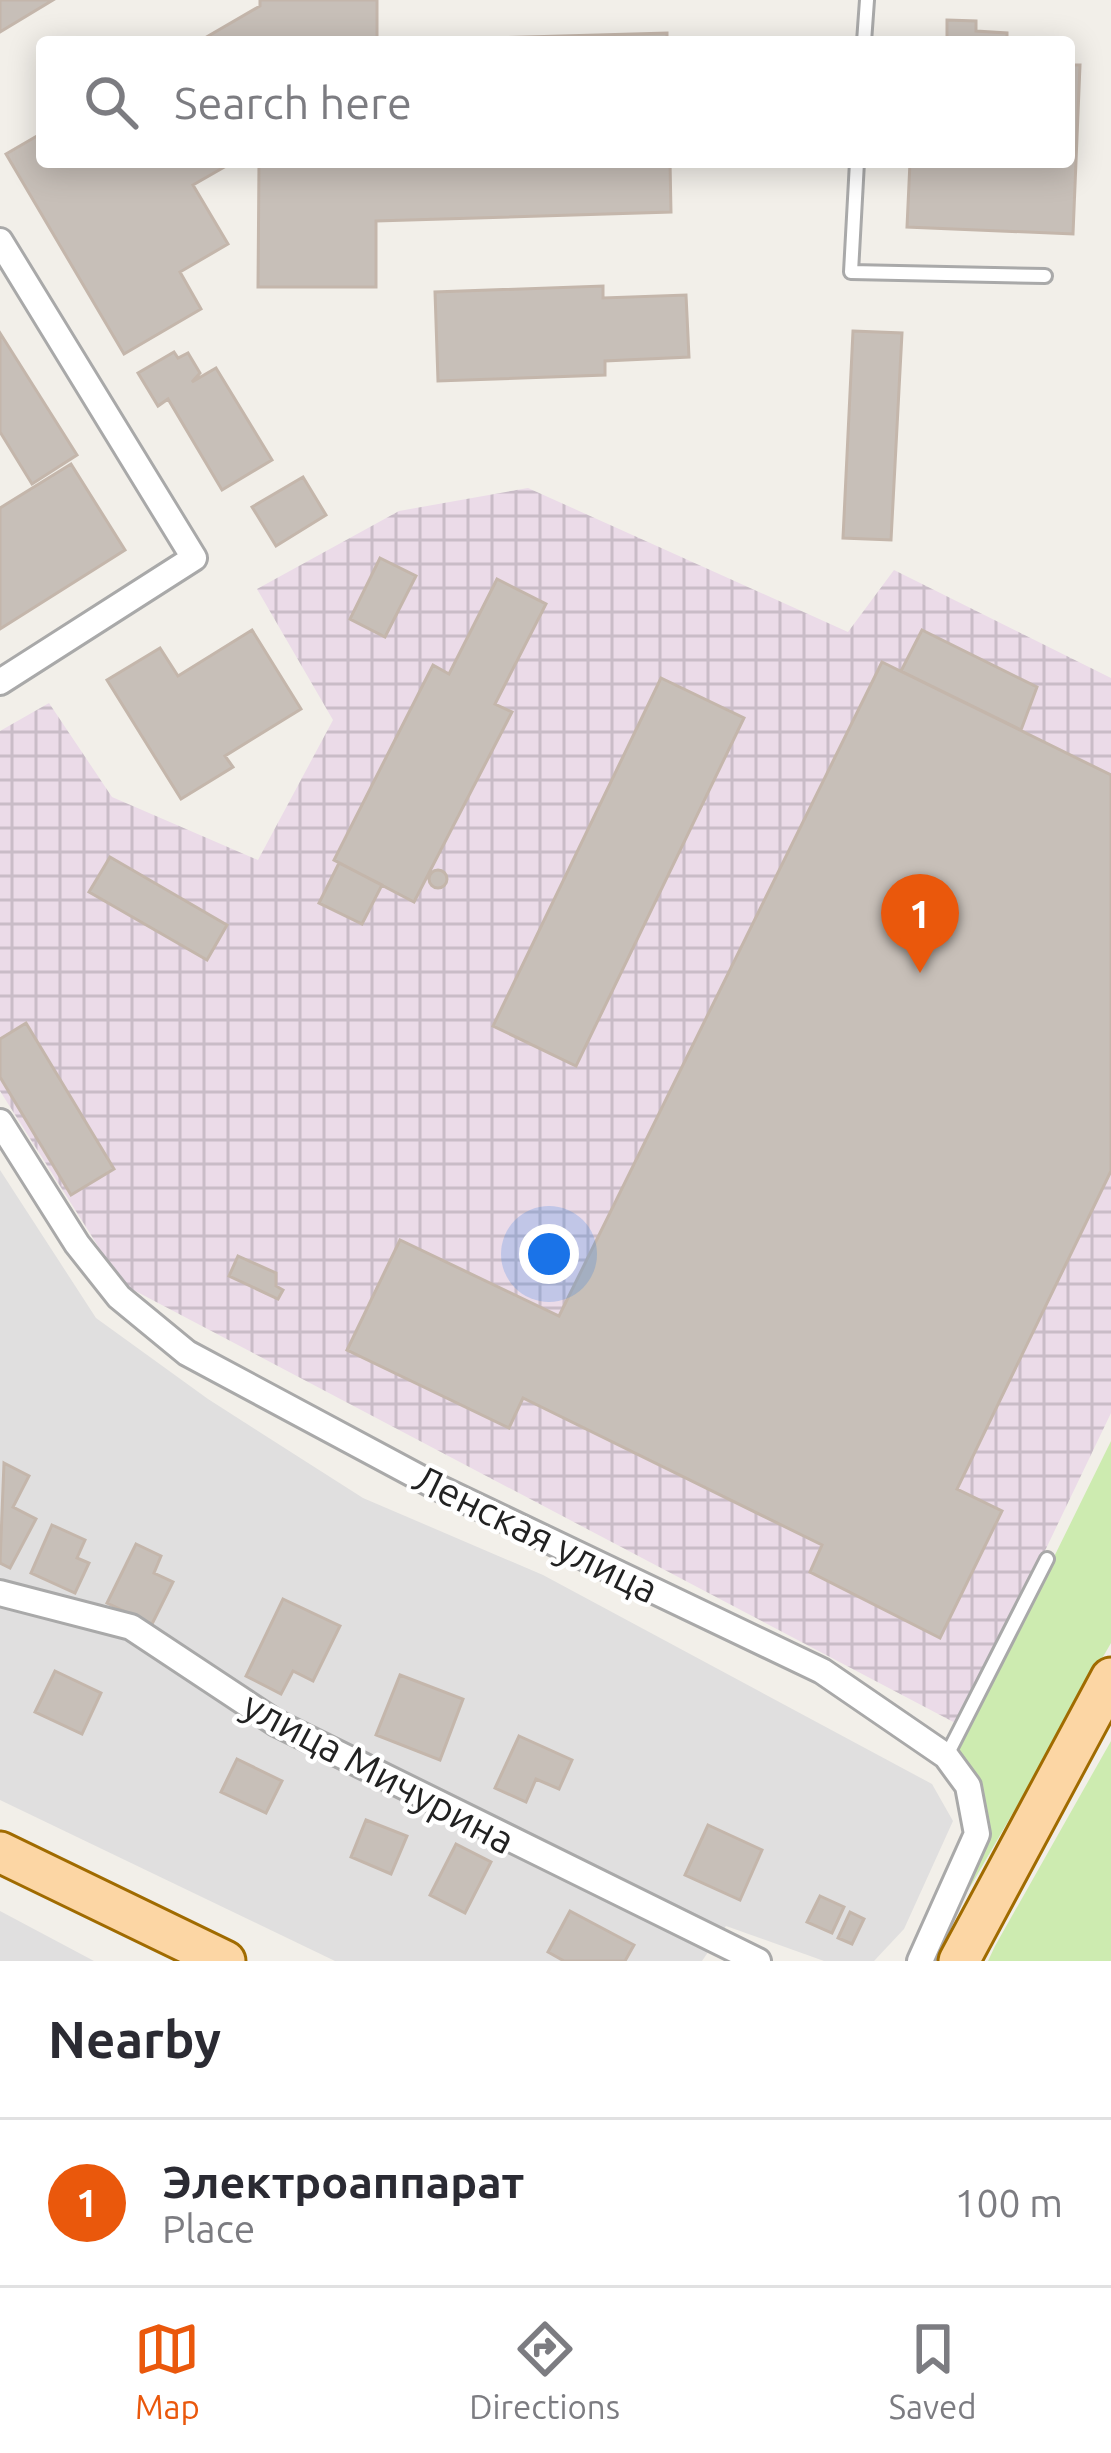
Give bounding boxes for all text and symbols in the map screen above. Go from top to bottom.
search box [36,36,1075,168]
icon: search [78,69,144,135]
text: Search here [174,77,412,128]
pin: 1 [881,874,959,973]
your location [519,1224,579,1284]
street label: Ленская улица [407,1455,665,1611]
street label: улица Мичурина [236,1682,522,1862]
text: Nearby [48,2010,221,2068]
text: Электроаппарат [162,2156,524,2207]
text: 1 [76,2181,98,2224]
text: 100 m [954,2181,1063,2224]
text: Place [162,2207,255,2250]
tab: Map [134,2316,200,2425]
tab: Directions [469,2316,620,2425]
tab: Saved [889,2316,977,2425]

